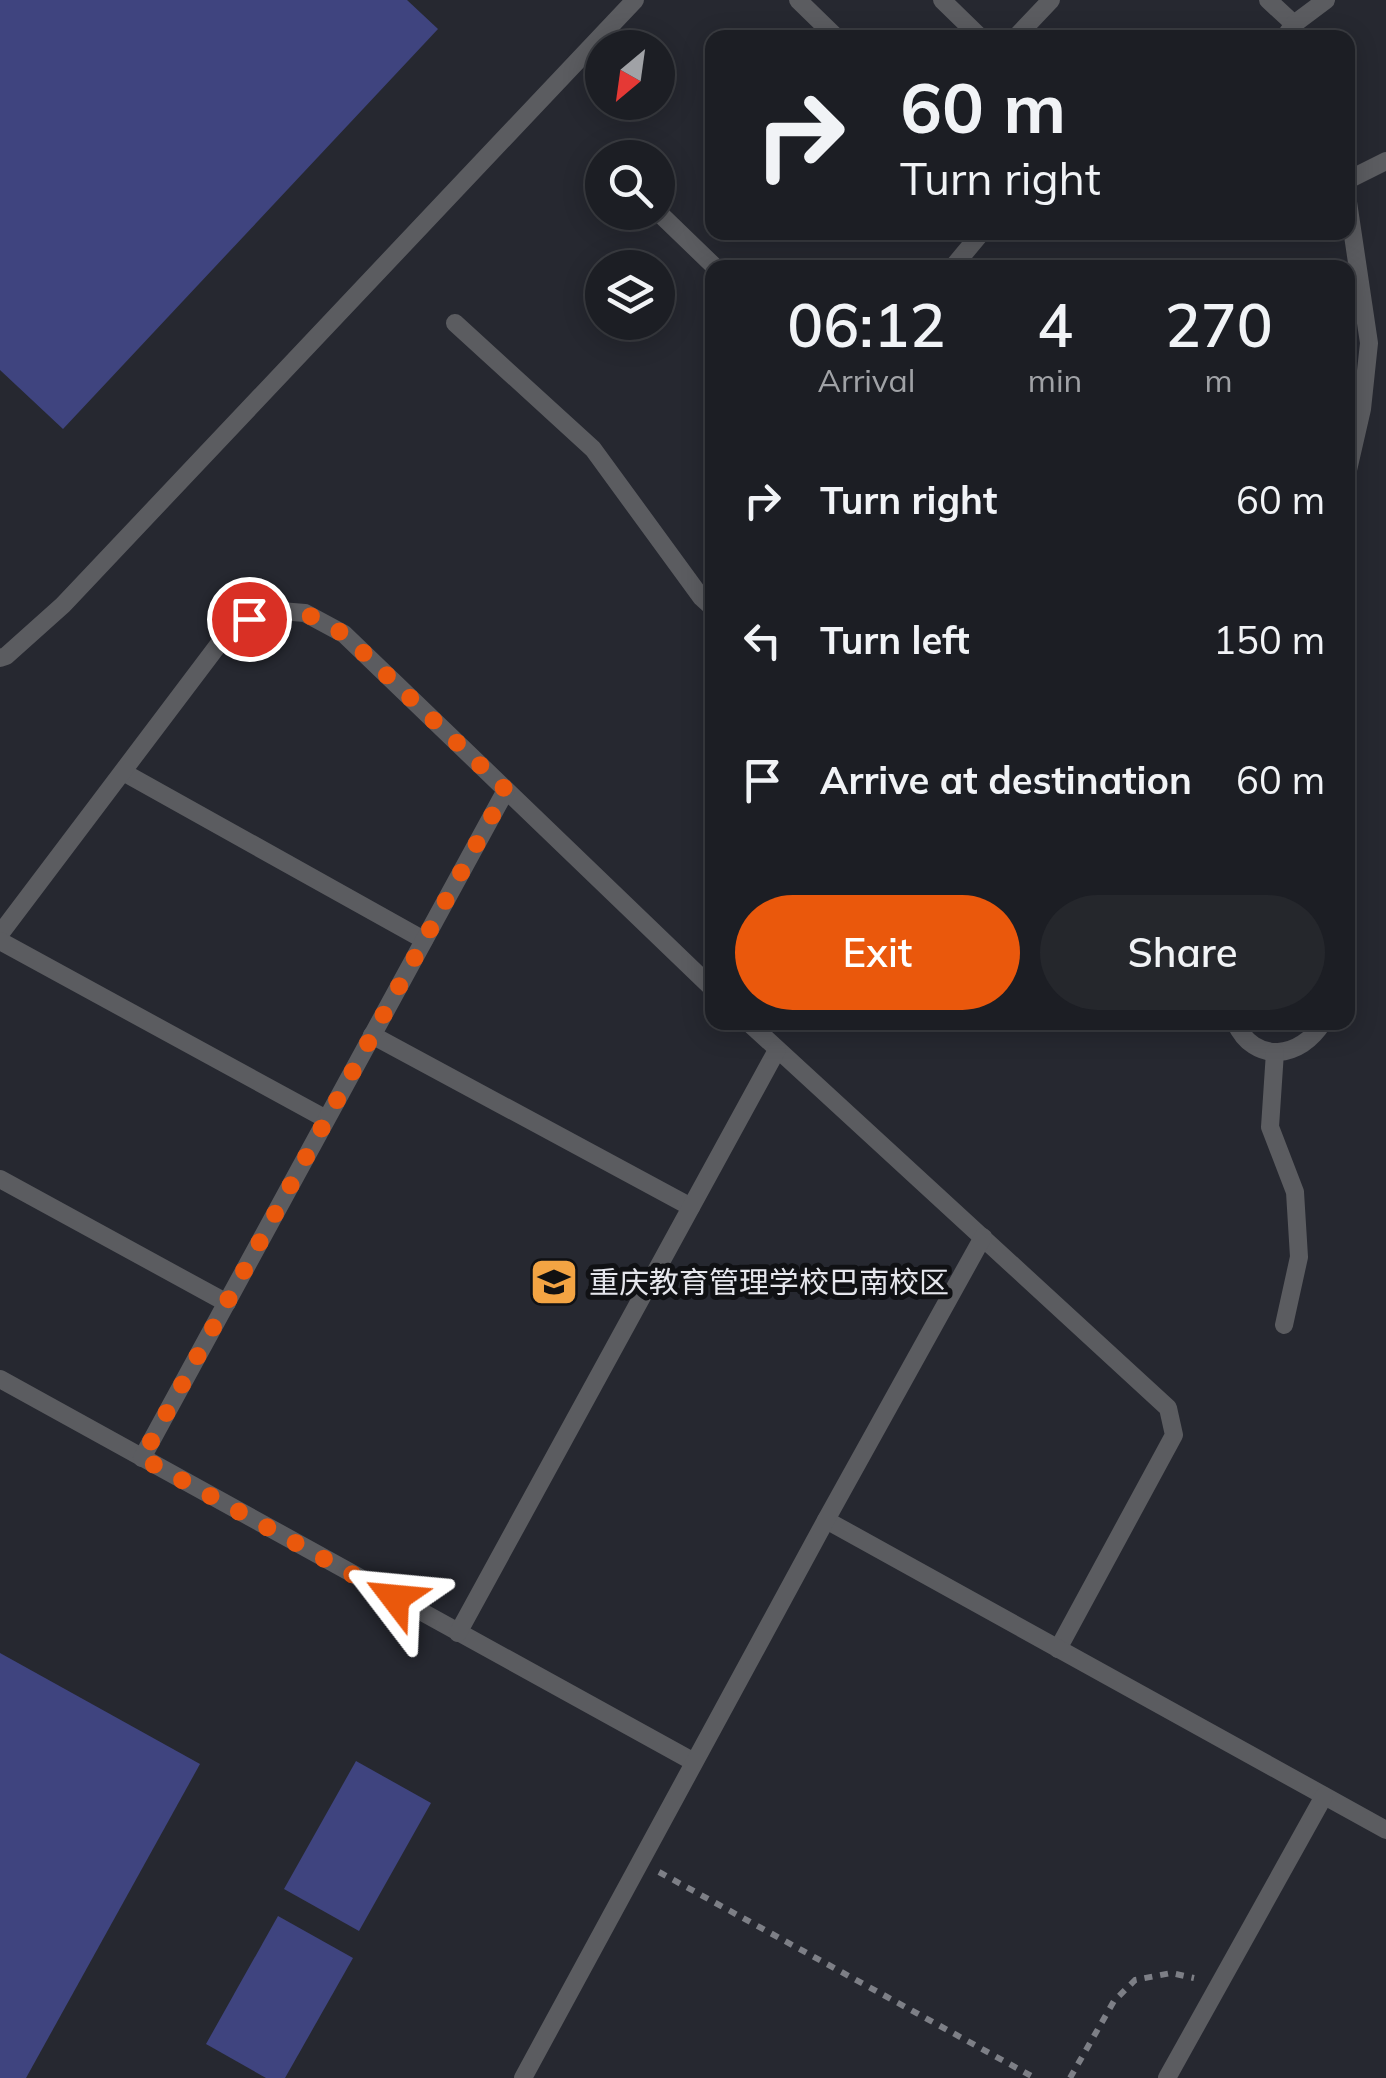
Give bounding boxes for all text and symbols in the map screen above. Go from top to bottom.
north arrow [585,30,675,120]
map controls [585,30,675,340]
text: 60 m [900,63,1066,151]
icon: right [735,70,865,200]
button: search [585,140,675,230]
text: Turn right [900,150,1101,206]
button: layers [585,250,675,340]
text: 06:12 [787,287,946,362]
text: 4 [1037,287,1073,362]
text: 270 [1165,287,1273,362]
text: Arrival [818,360,915,400]
text: min [1028,360,1082,400]
text: m [1205,360,1233,400]
icon: right [735,473,790,528]
text: Turn right [820,476,997,524]
text: 60 m [1236,476,1325,524]
pin [207,577,292,662]
icon: arrive [222,592,277,647]
icon: left [735,613,790,668]
text: Turn left [820,616,970,664]
text: 150 m [1213,616,1325,664]
icon: arrive [735,753,790,808]
text: Arrive at destination [820,756,1192,804]
text: 60 m [1236,756,1325,804]
button: Exit [735,895,1020,1010]
button: Share [1040,895,1325,1010]
school or university icon: 重庆教育管理学校巴南校区 [528,1256,580,1308]
place label: 重庆教育管理学校巴南校区 [589,1263,949,1301]
position arrow [343,1546,447,1650]

